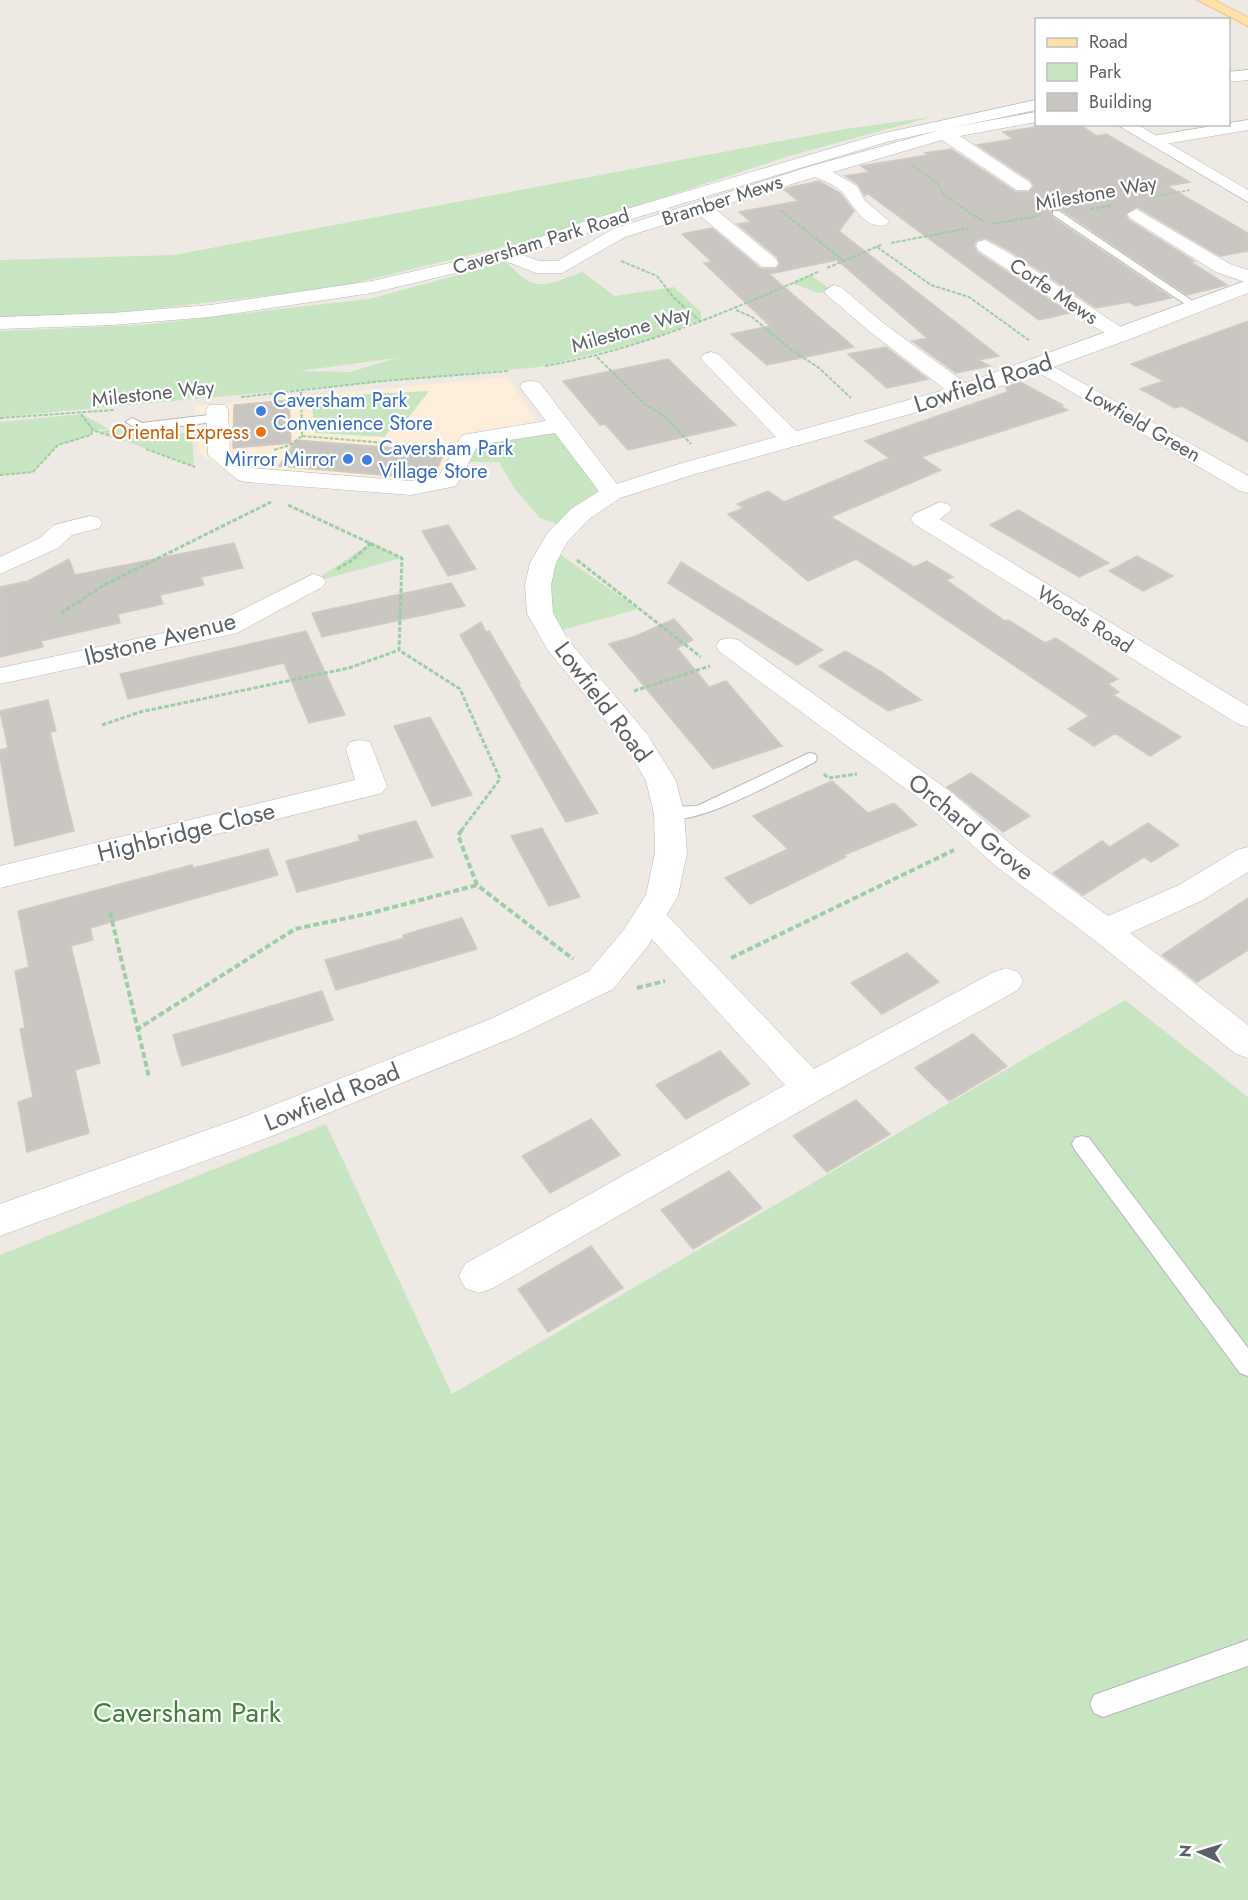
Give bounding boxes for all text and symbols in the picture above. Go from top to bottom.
legend [1035,18,1230,126]
text: Road [1089,29,1128,55]
text: Park [1089,59,1121,85]
text: Building [1089,89,1152,115]
street label: Bramber Mews [658,167,786,234]
street label: Milestone Way [1033,168,1159,218]
street label: Caversham Park Road [449,201,633,282]
street label: Corfe Mews [1004,251,1104,332]
street label: Milestone Way [568,299,694,360]
street label: Lowfield Road [909,344,1056,421]
street label: Milestone Way [90,373,216,414]
street label: Lowfield Green [1079,379,1206,469]
place label: Caversham Park Convenience Store [273,386,433,438]
marker: Caversham Park Convenience Store [254,404,268,418]
place label: Oriental Express [112,418,249,447]
marker: Oriental Express [254,425,268,439]
place label: Caversham Park Village Store [379,434,513,486]
place label: Mirror Mirror [225,445,336,474]
marker: Mirror Mirror [341,452,355,466]
marker: Caversham Park Village Store [360,453,374,467]
street label: Woods Road [1031,578,1138,661]
street label: Ibstone Avenue [80,603,239,674]
street label: Lowfield Road [546,634,661,770]
street label: Orchard Grove [901,765,1042,888]
street label: Highbridge Close [93,793,278,870]
street label: Lowfield Road [259,1053,405,1140]
park label: Caversham Park [93,1692,282,1733]
north arrow [1170,1822,1230,1882]
text: N [1174,1844,1197,1858]

